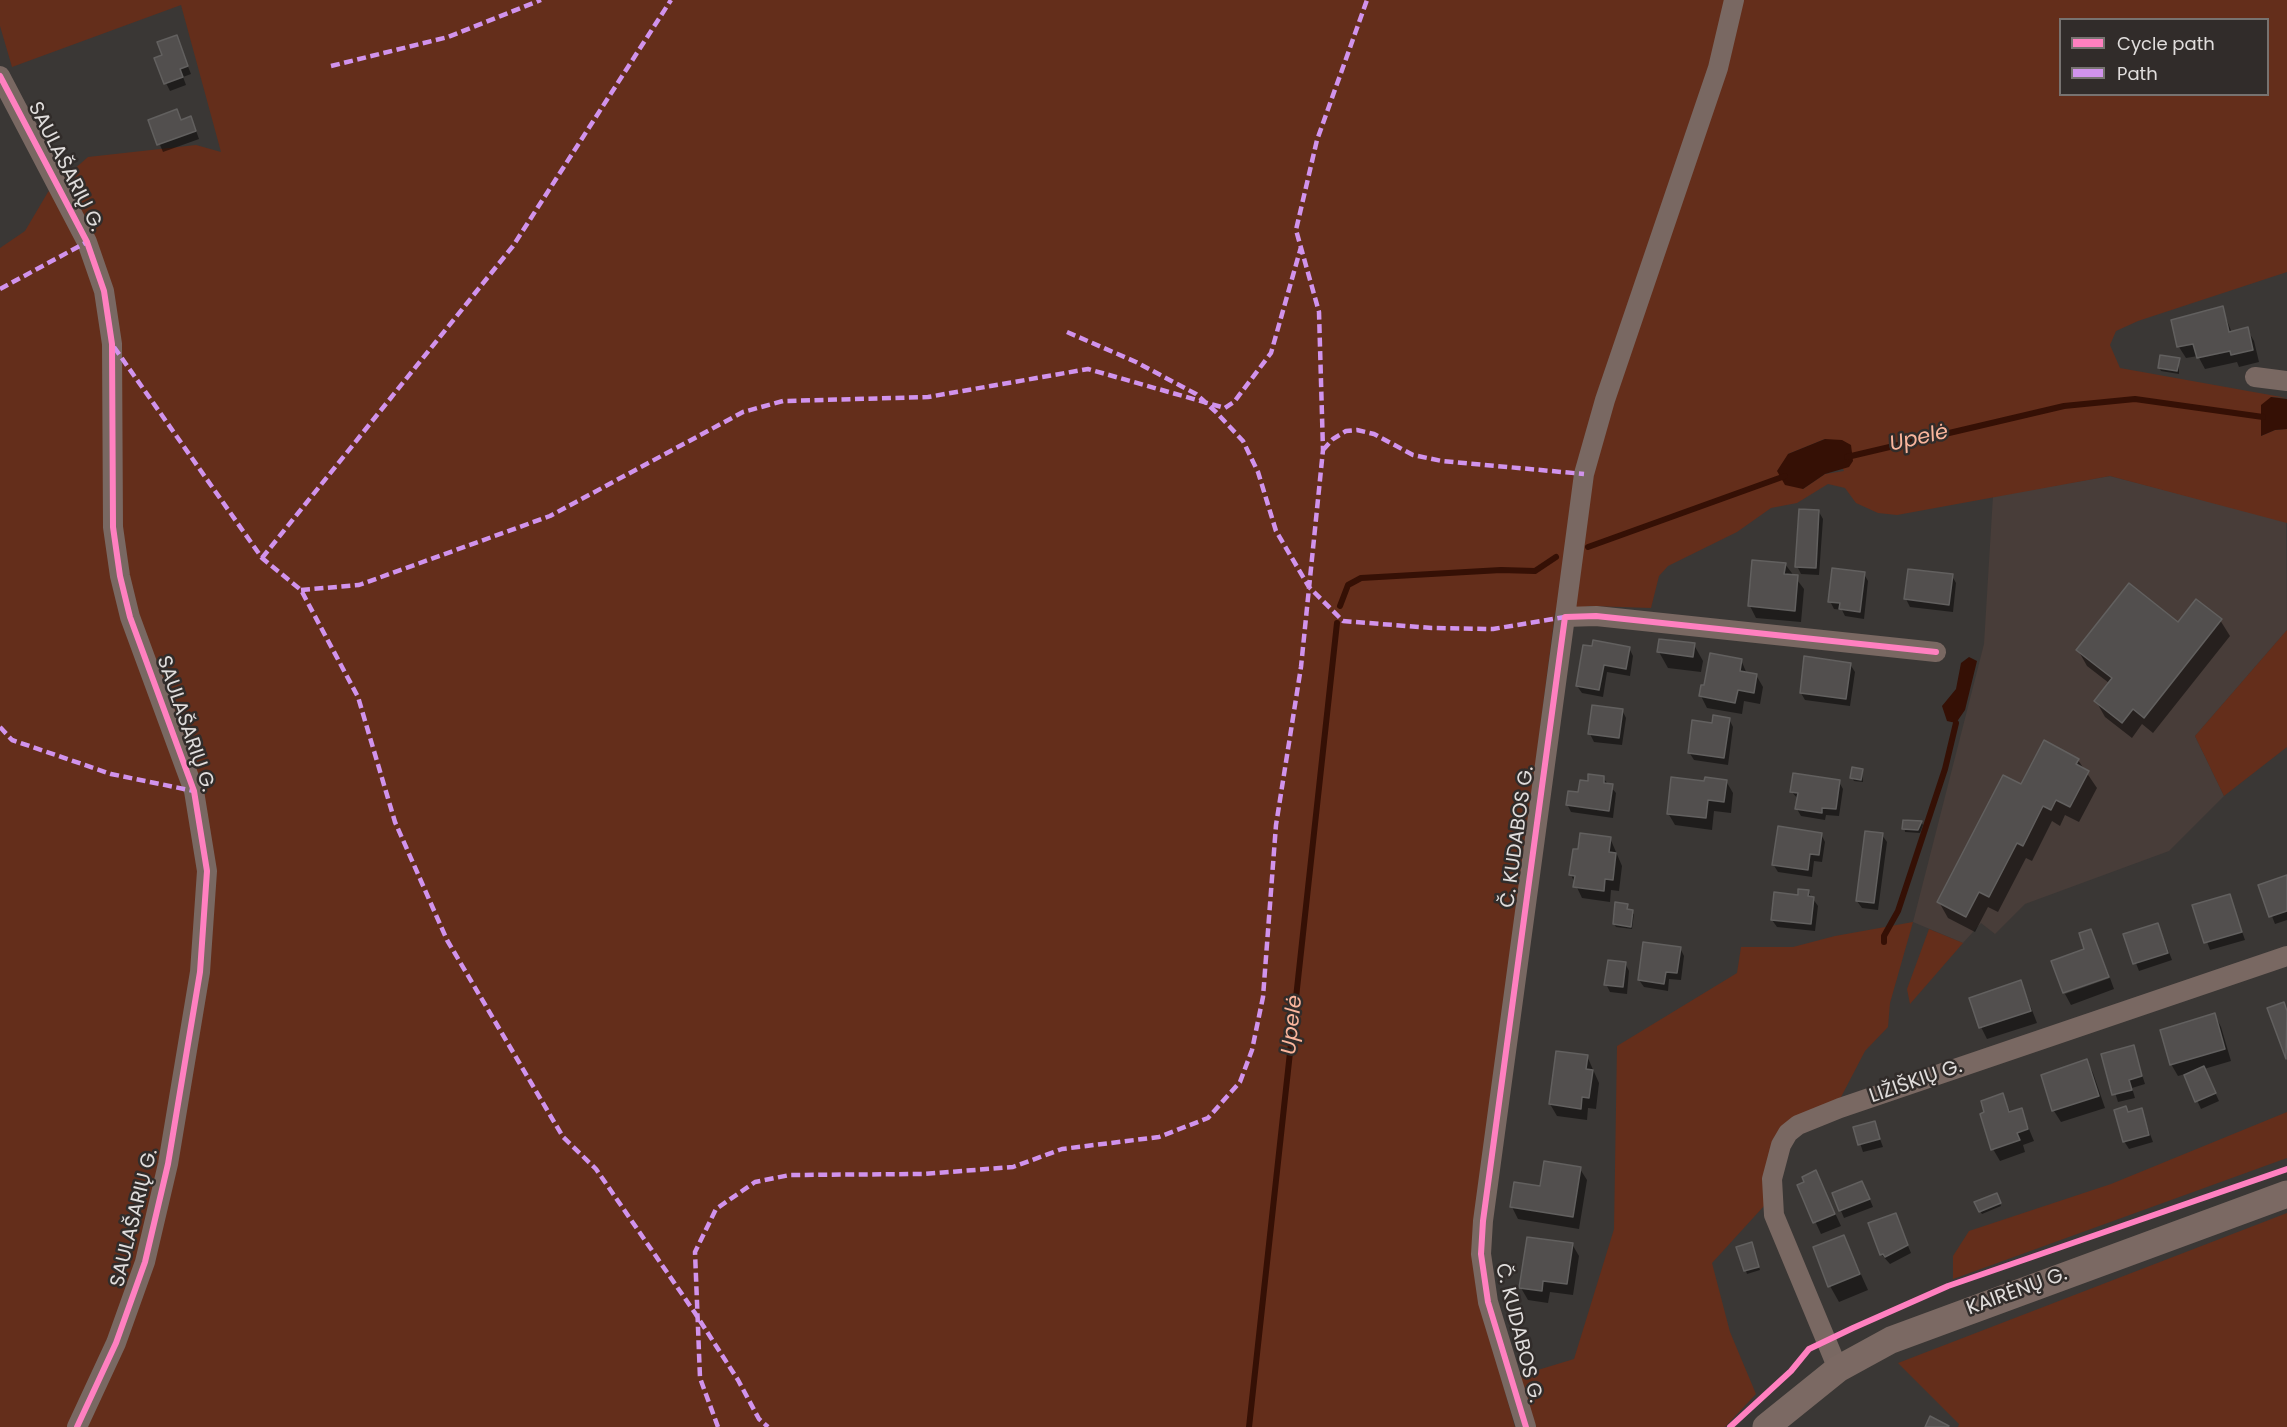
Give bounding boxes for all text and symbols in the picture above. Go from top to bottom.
legend [2059,18,2269,96]
text: Cycle path [2117,31,2215,56]
text: Path [2117,61,2158,86]
street label: SAULAŠARIŲ G. [22,98,108,236]
water label: Upelė [1887,420,1951,458]
street label: SAULAŠARIŲ G. [151,653,219,795]
street label: Č. KUDABOS G. [1496,765,1540,909]
water label: Upelė [1277,994,1309,1056]
street label: LIŽIŠKIŲ G. [1866,1055,1966,1109]
street label: SAULAŠARIŲ G. [106,1146,164,1290]
street label: Č. KUDABOS G. [1489,1261,1547,1405]
street label: KAIRĖNŲ G. [1963,1263,2071,1321]

